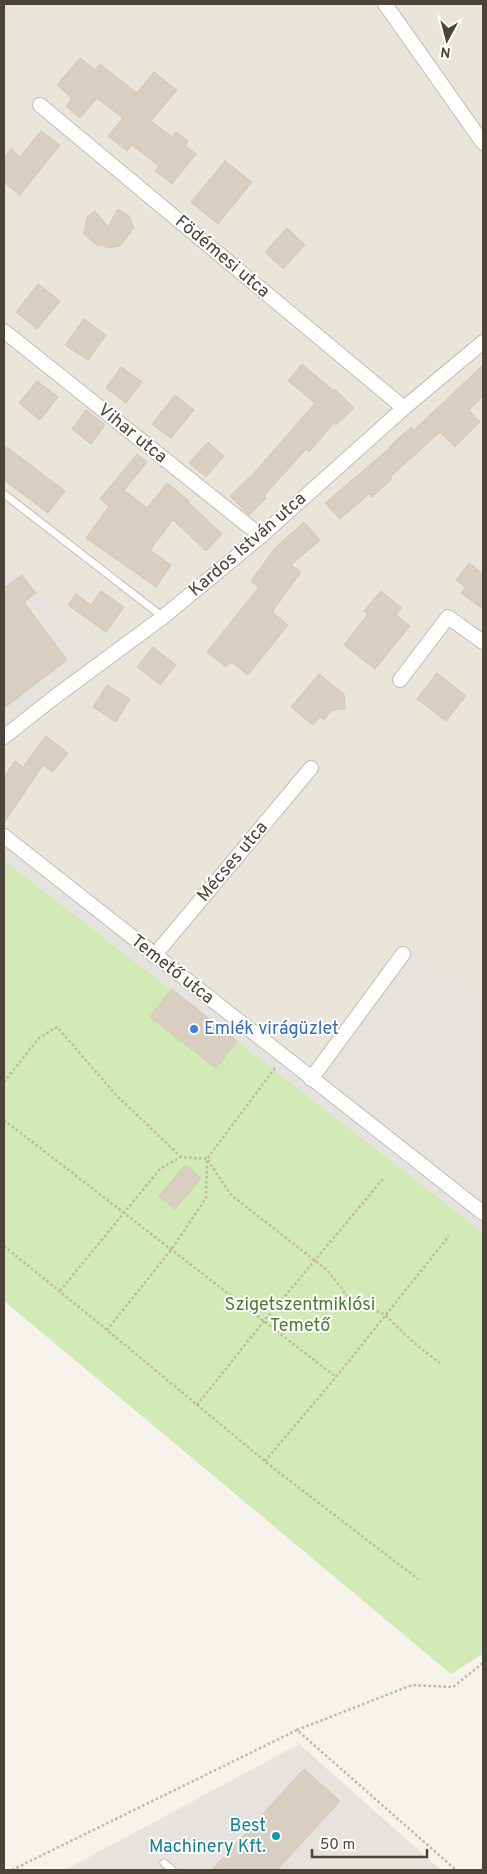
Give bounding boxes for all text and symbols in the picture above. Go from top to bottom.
north arrow [422,15,472,65]
text: N [440,42,452,60]
street label: Födémesi utca [170,211,274,303]
street label: Vihar utca [93,399,171,469]
street label: Kardos István utca [185,488,311,602]
street label: Mécses utca [193,817,273,907]
street label: Temető utca [126,930,218,1010]
place label: Emlék virágüzlet [204,1018,339,1041]
marker: Emlék virágüzlet [188,1023,200,1035]
park label: Szigetszentmiklósi Temető [225,1294,375,1338]
place label: Best Machinery Kft. [149,1815,266,1859]
scale bar [312,1826,427,1858]
marker: Best Machinery Kft. [270,1830,282,1842]
text: 50 m [320,1836,355,1855]

